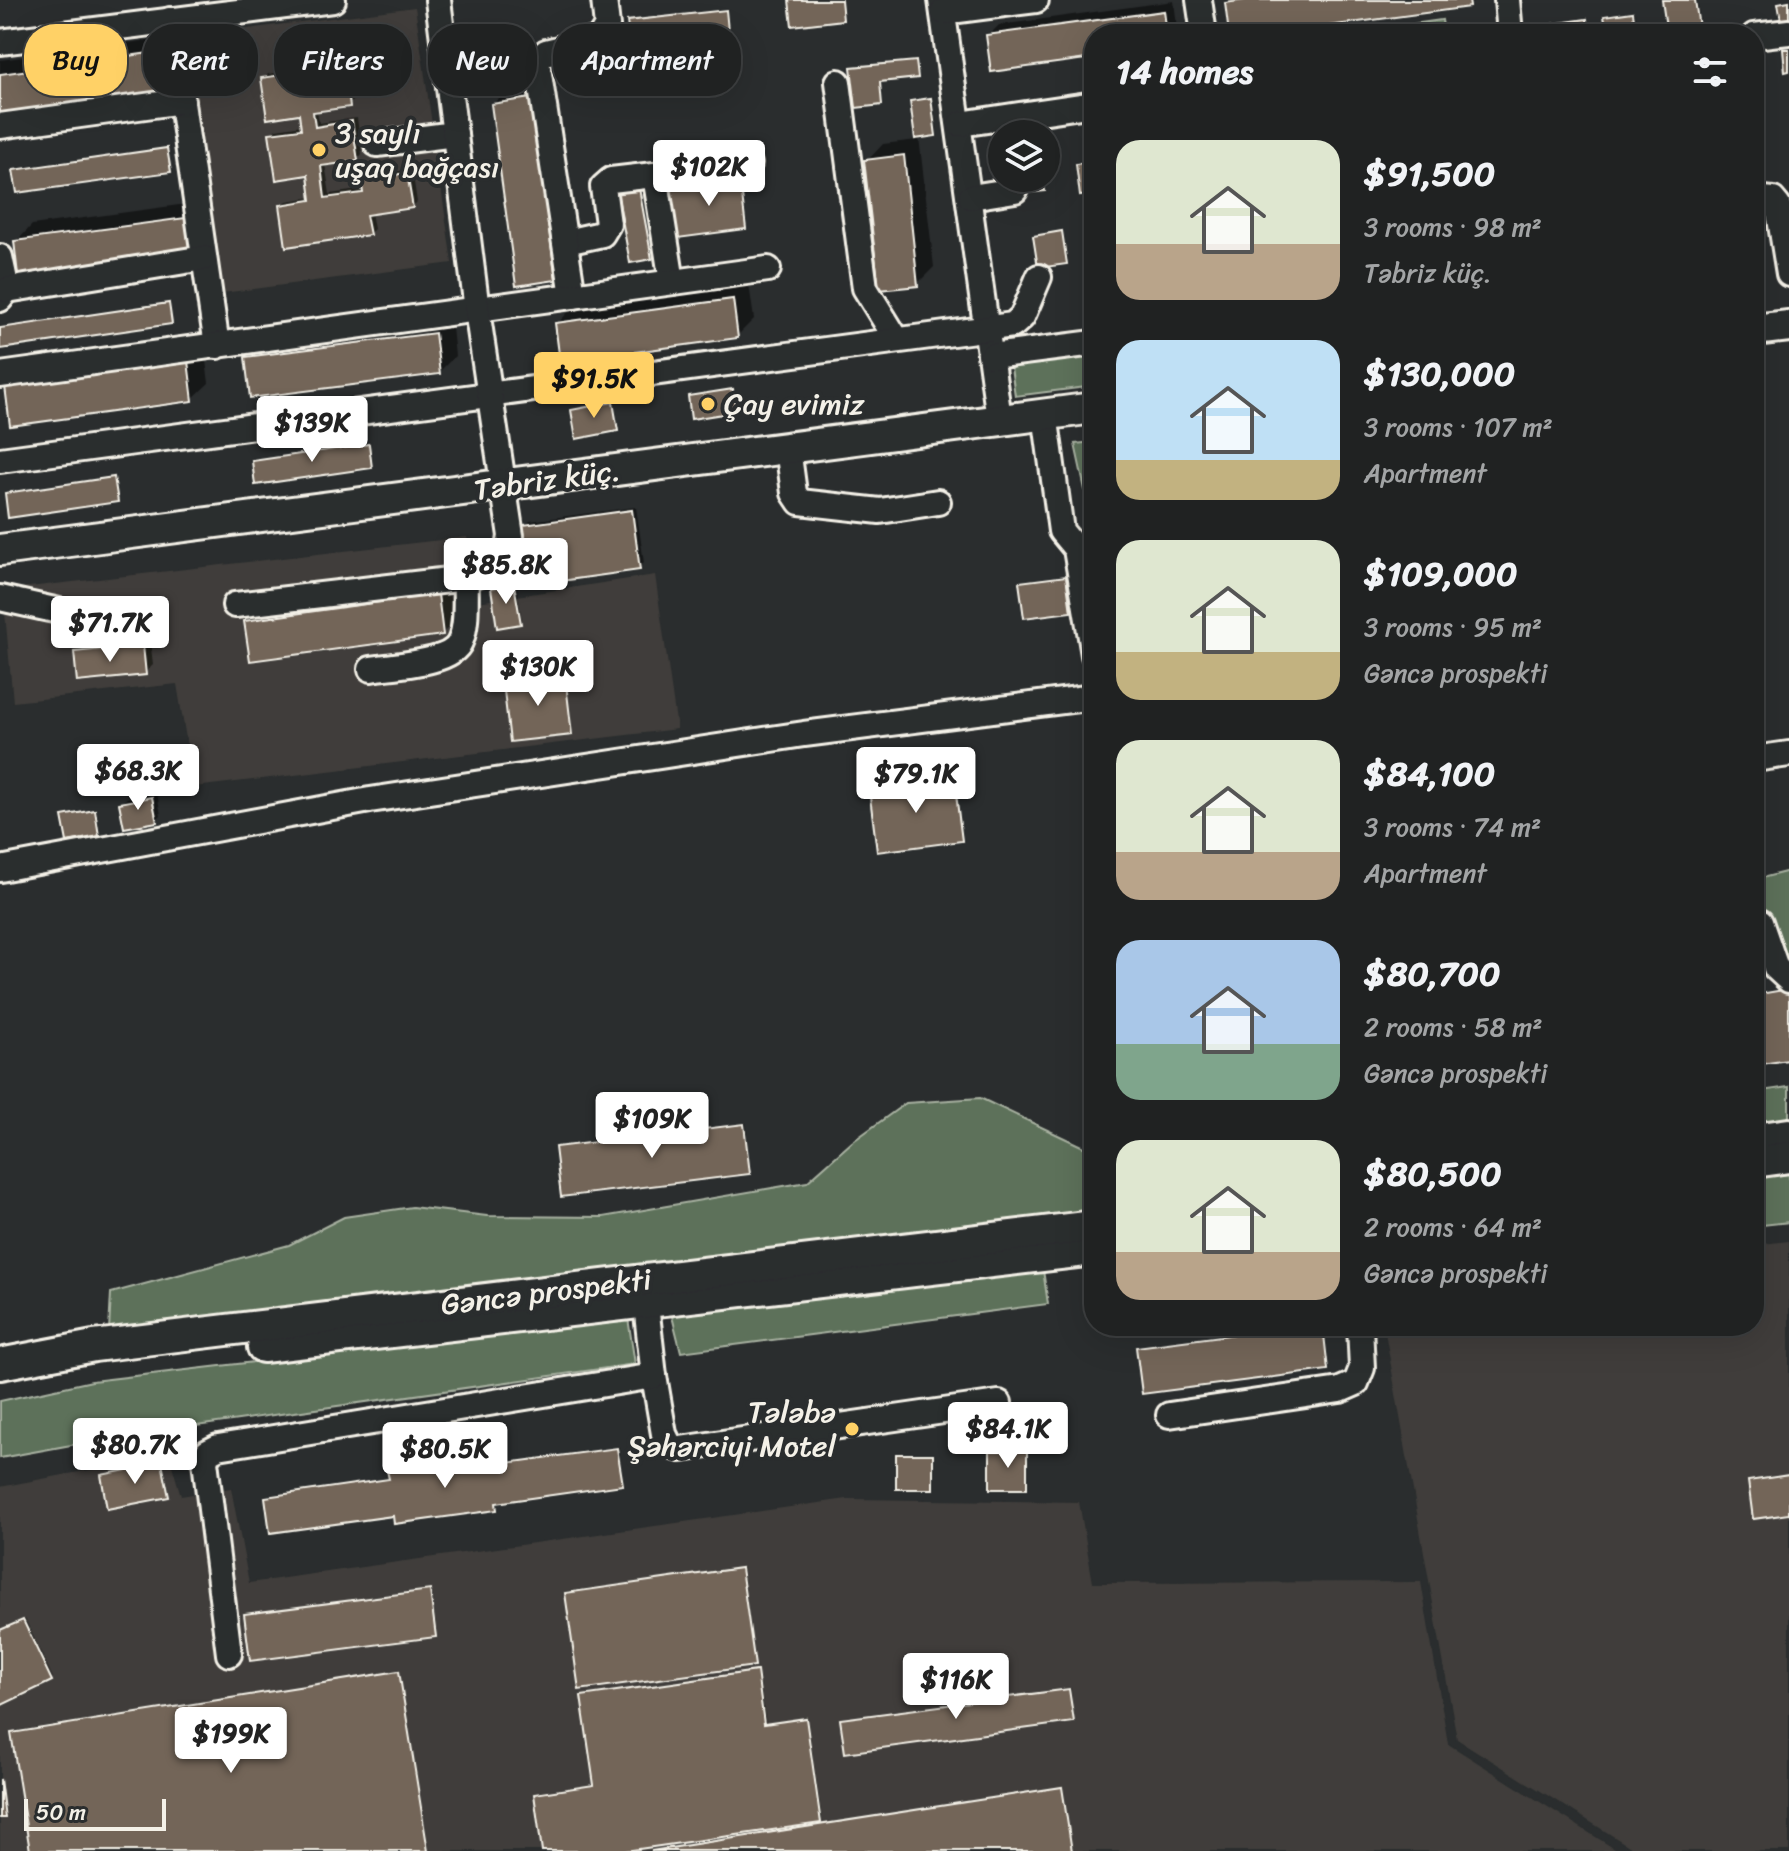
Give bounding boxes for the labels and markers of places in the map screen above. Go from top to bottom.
place label: 3 saylı uşaq bağçası [335,106,499,194]
pin: $102K [653,140,765,208]
marker: 3 saylı uşaq bağçası [310,141,328,159]
pin: $91.5K [529,352,659,420]
place label: Çay evimiz [724,377,865,431]
marker: Çay evimiz [699,395,717,413]
pin: $139K [256,396,368,464]
pin: $85.8K [441,538,571,606]
pin: $71.7K [45,596,175,664]
pin: $130K [482,640,594,708]
pin: $68.3K [73,744,203,812]
pin: $79.1K [851,747,981,815]
pin: $109K [596,1092,708,1160]
place label: Tələbə Şəhərciyi Motel [627,1385,837,1473]
pin: $84.1K [943,1402,1073,1470]
pin: $80.7K [70,1418,200,1486]
marker: Tələbə Şəhərciyi Motel [843,1420,861,1438]
pin: $80.5K [380,1422,510,1490]
pin: $116K [900,1653,1012,1721]
pin: $199K [175,1707,287,1775]

